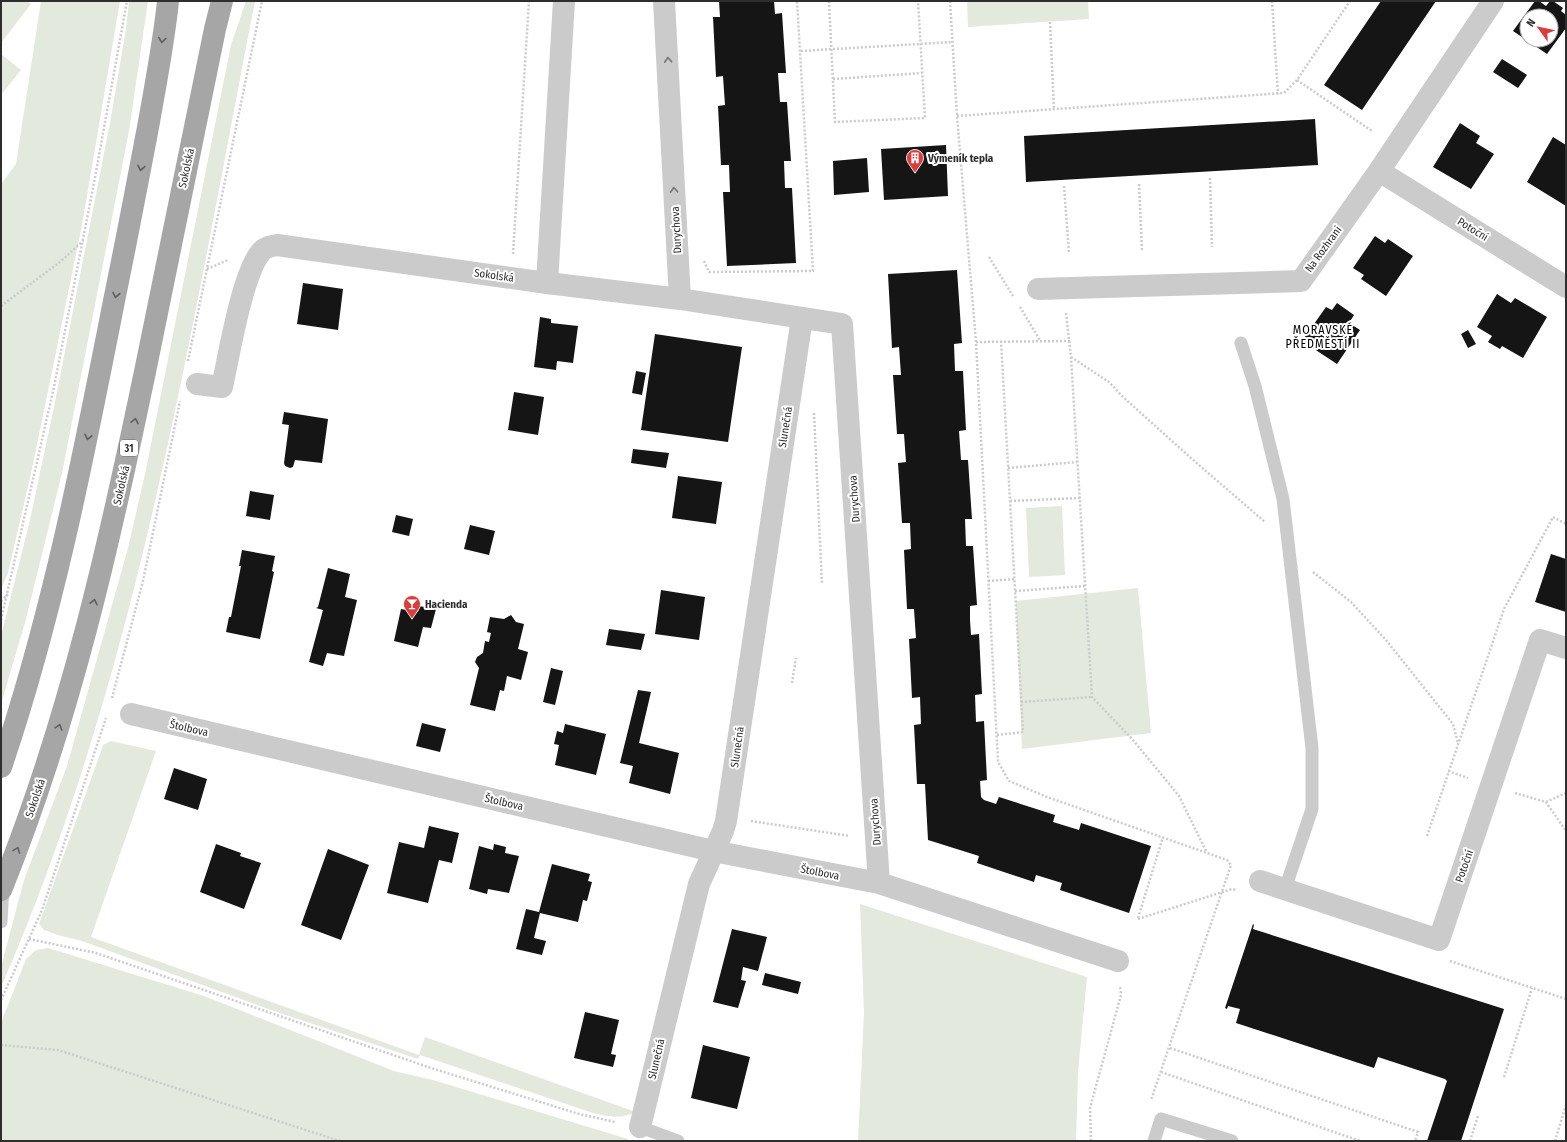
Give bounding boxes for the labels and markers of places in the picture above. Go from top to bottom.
building icon: Výmeník tepla [905,148,925,173]
place label: Výmeník tepla [927,152,994,165]
bar icon: Hacienda [402,594,422,619]
place label: Hacienda [425,598,468,611]

